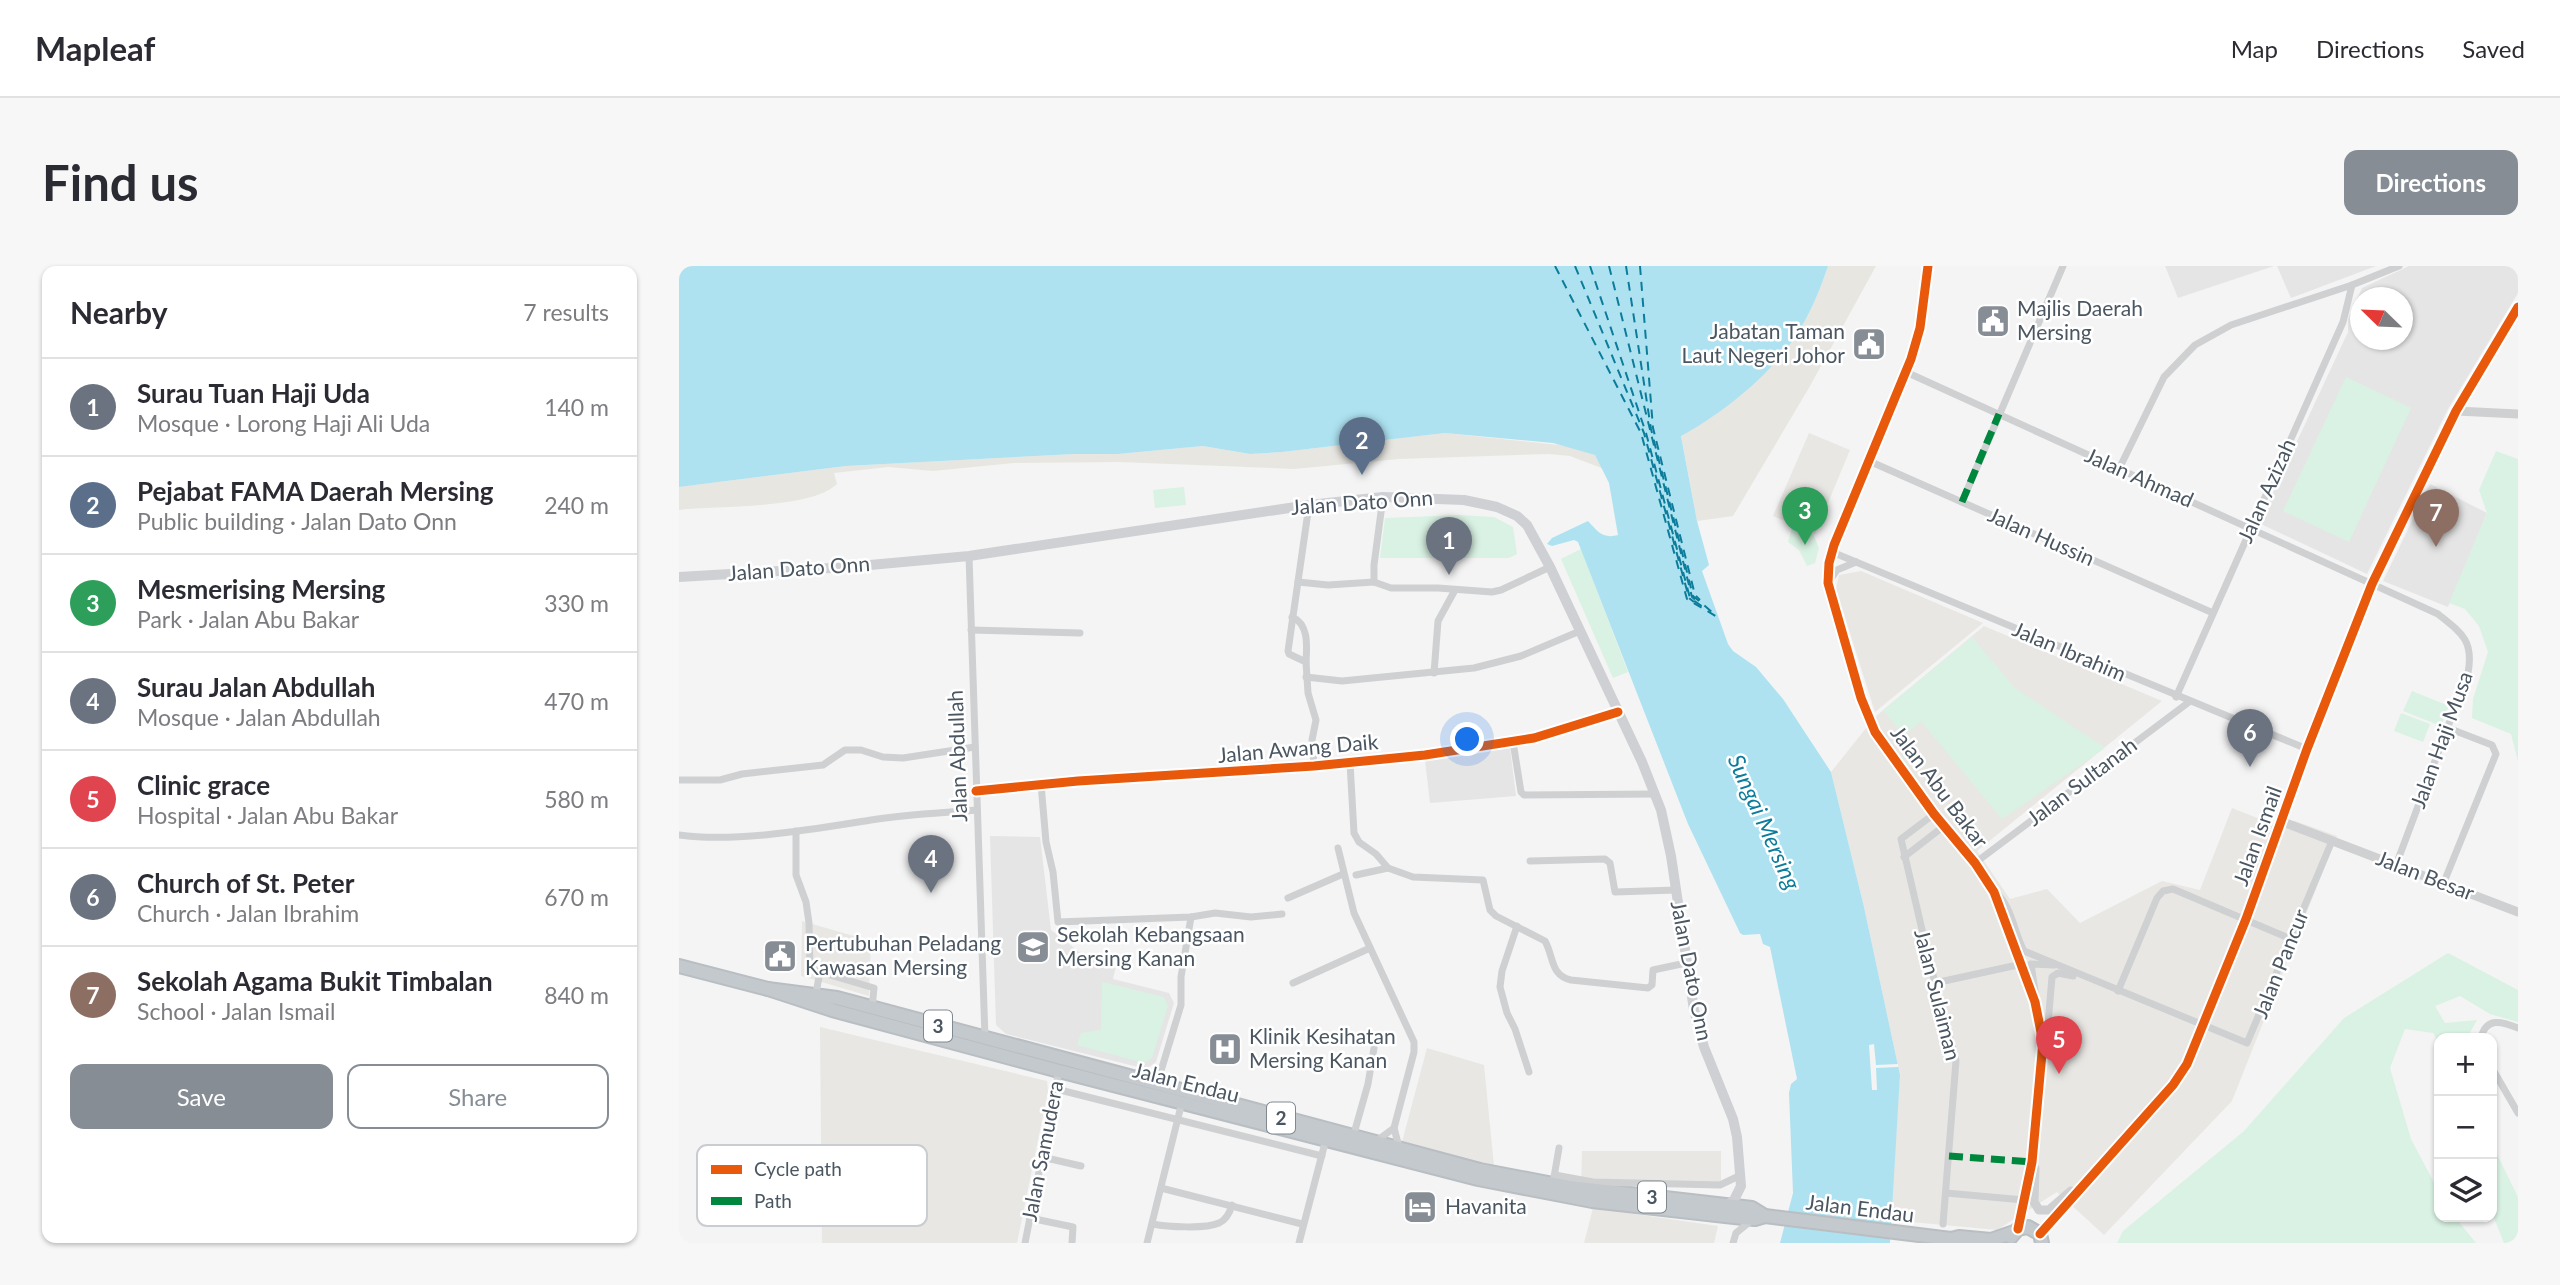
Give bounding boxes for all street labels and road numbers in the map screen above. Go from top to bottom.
street label: Jalan Azizah [2232,435,2300,546]
street label: Jalan Ahmad [2082,442,2198,512]
street label: Jalan Dato Onn [1290,484,1434,519]
street label: Jalan Hussin [1985,501,2099,570]
street label: Jalan Dato Onn [727,550,871,585]
street label: Jalan Ibrahim [2009,616,2130,686]
street label: Jalan Haji Musa [2404,668,2477,811]
street label: Jalan Abdullah [942,690,971,823]
street label: Jalan Abu Bakar [1886,720,1994,852]
street label: Jalan Awang Daik [1217,728,1379,767]
street label: Jalan Sultanah [2021,731,2141,830]
street label: Jalan Ismail [2227,782,2286,889]
street label: Jalan Besar [2373,844,2478,905]
street label: Jalan Dato Onn [1667,899,1718,1043]
street label: Jalan Pancur [2246,905,2313,1022]
street label: Jalan Sulaiman [1910,927,1967,1063]
road number: 3 [924,1010,952,1042]
street label: Jalan Endau [1131,1056,1242,1107]
street label: Jalan Samudera [1016,1078,1067,1223]
road number: 2 [1267,1102,1295,1133]
road number: 3 [1638,1182,1666,1212]
street label: Jalan Endau [1805,1188,1916,1227]

